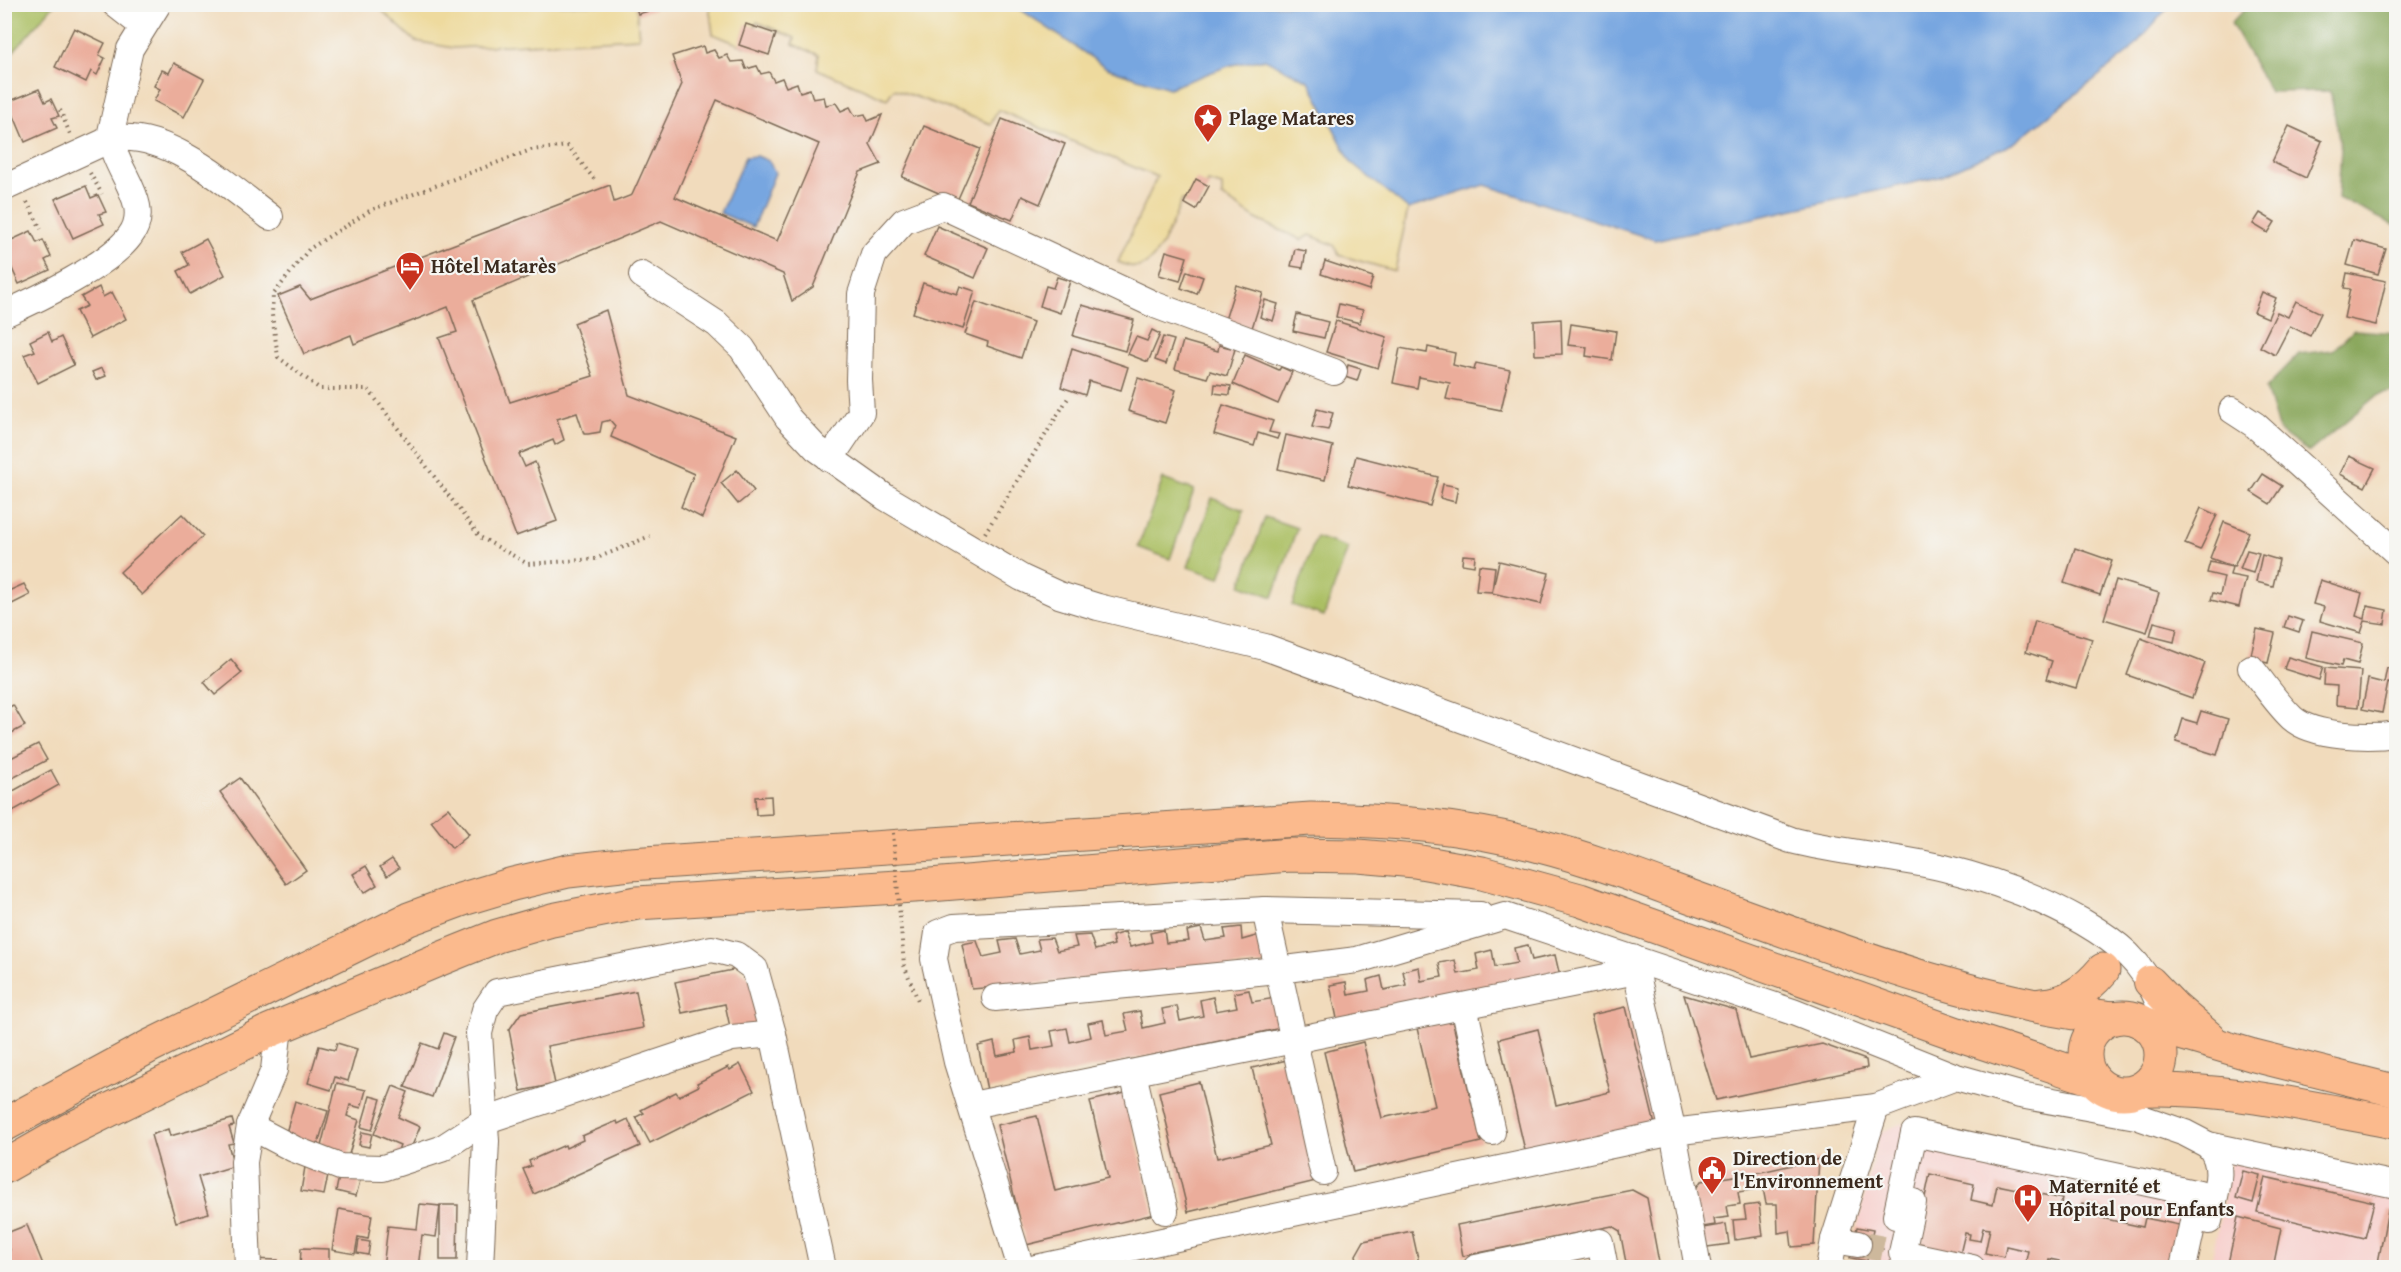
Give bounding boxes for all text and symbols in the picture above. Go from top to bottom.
place icon: Plage Matares [1192,102,1224,144]
place label: Plage Matares [1229,103,1354,132]
hotel icon: Hôtel Matarès [394,250,426,292]
place label: Hôtel Matarès [431,251,556,280]
place label: Direction de l'Environnement [1733,1143,1884,1195]
public building icon: Direction de l'Environnement [1696,1154,1728,1196]
place label: Maternité et Hôpital pour Enfants [2049,1171,2234,1223]
hospital icon: Maternité et Hôpital pour Enfants [2012,1182,2044,1224]

